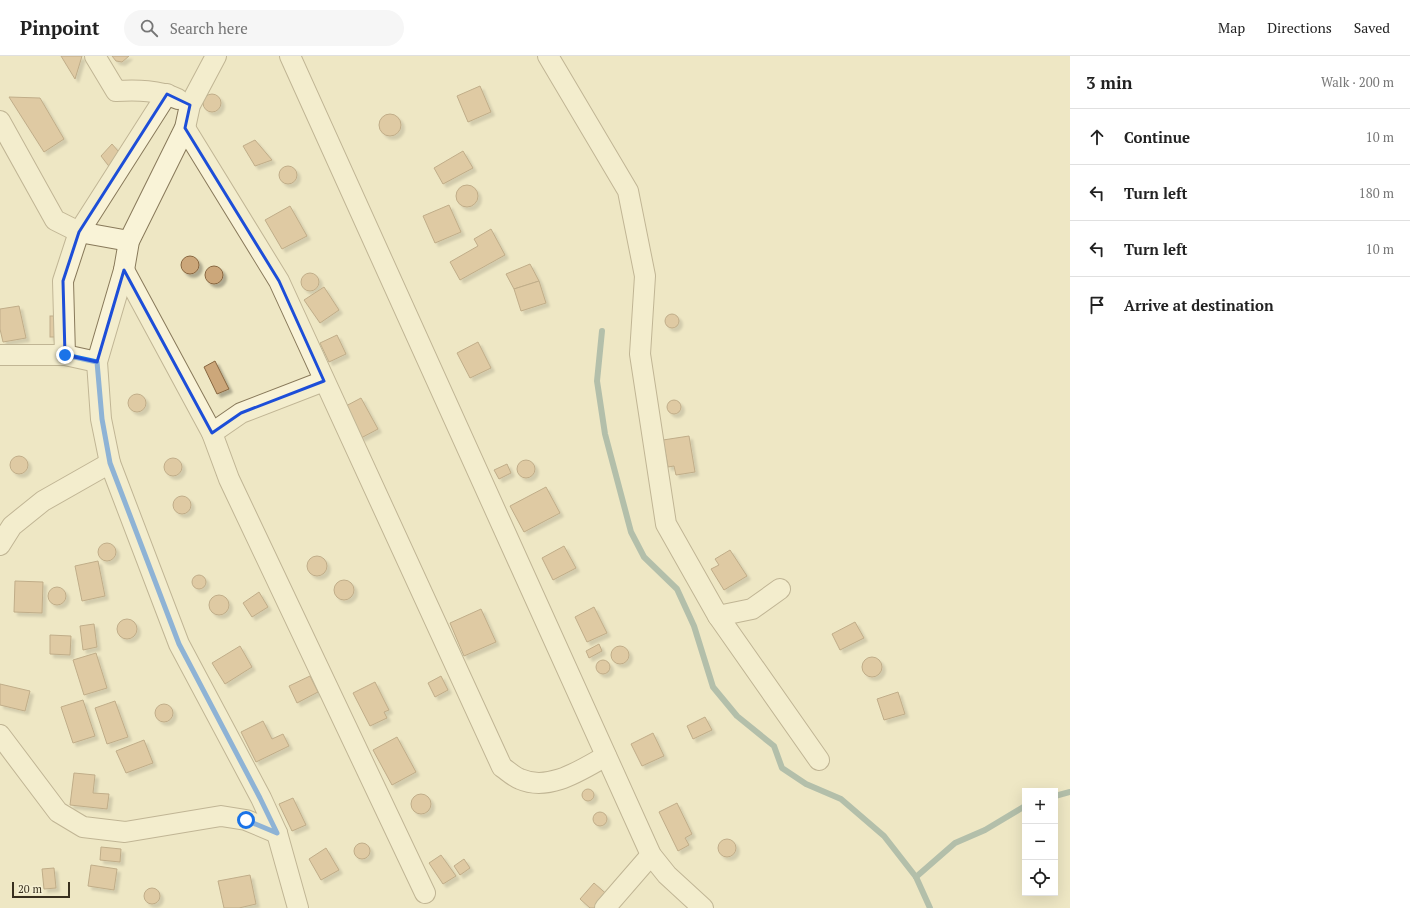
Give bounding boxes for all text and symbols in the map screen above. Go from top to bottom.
search box [124,10,404,46]
text: Pinpoint [20,15,100,40]
icon: search [138,17,160,39]
text: Search here [170,18,248,38]
text: Map [1218,18,1245,37]
text: Directions [1267,18,1332,37]
text: Saved [1354,18,1390,37]
text: 3 min [1086,71,1133,94]
text: Walk · 200 m [1321,73,1394,91]
icon: ahead [1086,126,1108,148]
text: Continue [1124,127,1190,147]
text: 10 m [1366,128,1394,146]
icon: left [1086,182,1108,204]
text: Turn left [1124,183,1188,203]
text: 180 m [1359,184,1394,202]
icon: left [1086,238,1108,260]
text: Turn left [1124,239,1188,259]
text: 10 m [1366,240,1394,258]
icon: arrive [1086,294,1108,316]
text: Arrive at destination [1124,295,1274,315]
route end [56,346,74,364]
map controls [1022,788,1058,896]
button: + [1022,788,1058,824]
route start [237,811,255,829]
button: − [1022,824,1058,860]
button: locate [1022,860,1058,896]
scale bar [12,880,70,899]
text: 20 m [18,882,42,896]

